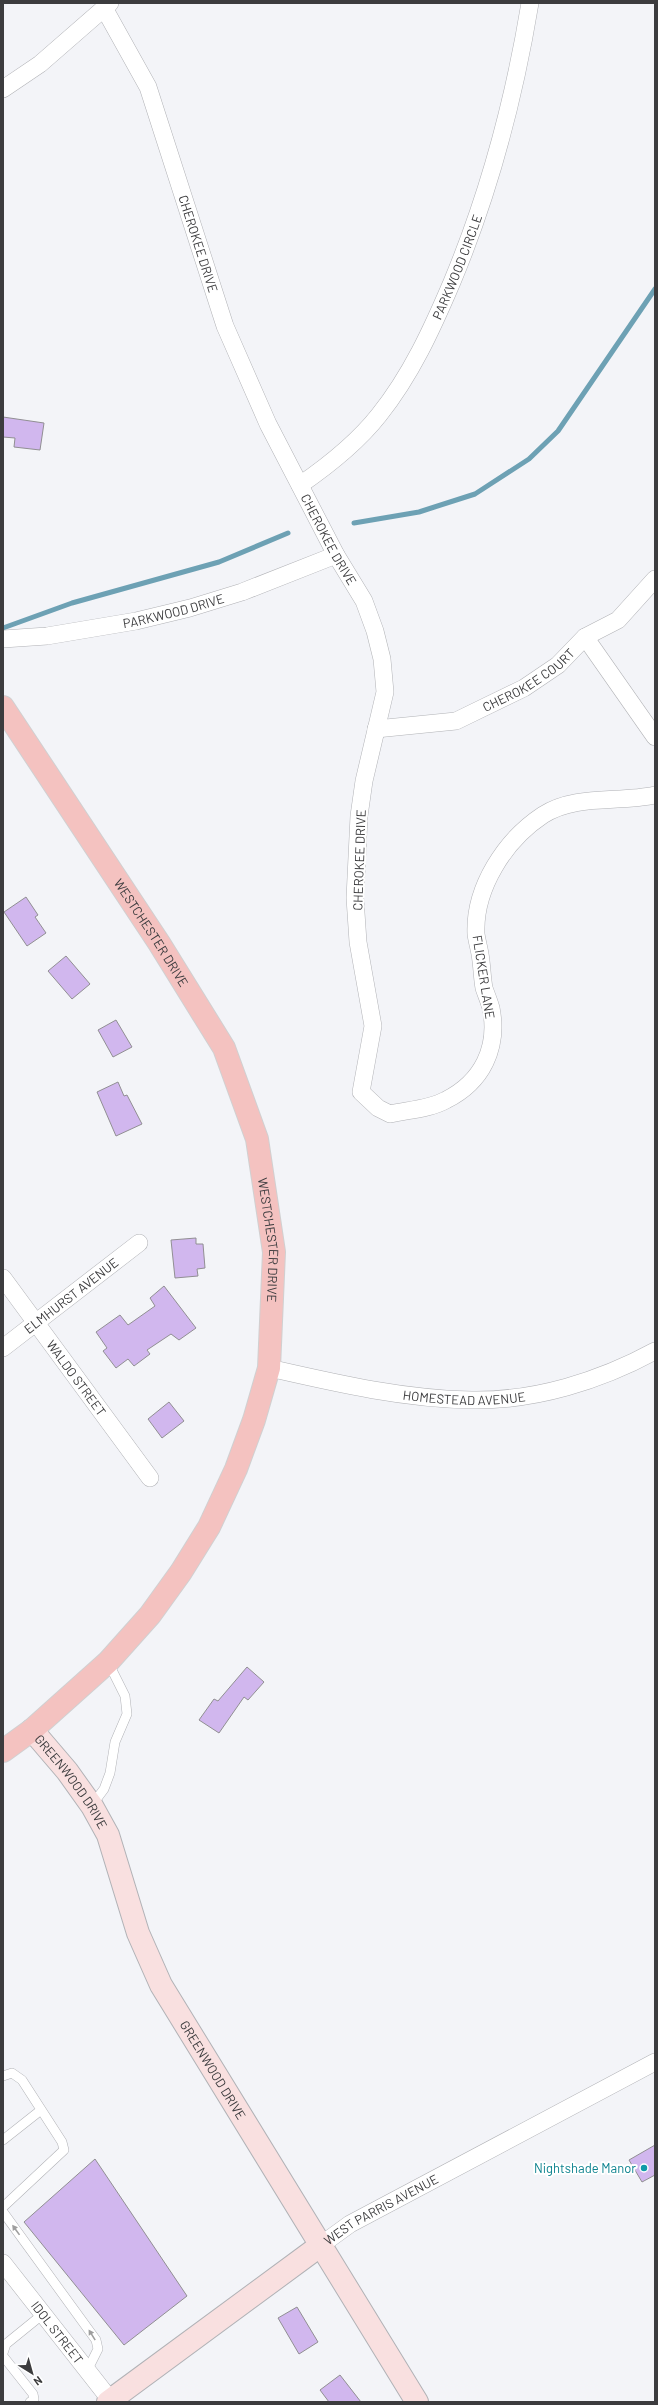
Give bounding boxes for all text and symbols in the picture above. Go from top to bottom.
street label: CHEROKEE DRIVE [175,193,222,294]
street label: PARKWOOD CIRCLE [429,212,485,322]
street label: CHEROKEE DRIVE [298,491,360,588]
street label: PARKWOOD DRIVE [122,590,226,631]
street label: CHEROKEE COURT [480,645,578,715]
street label: CHEROKEE DRIVE [349,809,369,911]
street label: WESTCHESTER DRIVE [111,876,192,990]
street label: FLICKER LANE [469,934,499,1020]
street label: WESTCHESTER DRIVE [255,1176,282,1303]
street label: ELMHURST AVENUE [21,1254,121,1337]
street label: WALDO STREET [43,1337,110,1419]
street label: HOMESTEAD AVENUE [402,1387,527,1408]
street label: GREENWOOD DRIVE [31,1731,111,1832]
street label: GREENWOOD DRIVE [177,2017,250,2122]
place label: Nightshade Manor [534,2160,636,2176]
marker: Nightshade Manor [639,2163,649,2173]
street label: WEST PARRIS AVENUE [321,2171,441,2248]
one-way arrow [12,2225,20,2236]
street label: IDOL STREET [28,2298,87,2367]
one-way arrow [89,2330,96,2341]
north arrow [12,2353,52,2393]
text: N [31,2374,45,2389]

